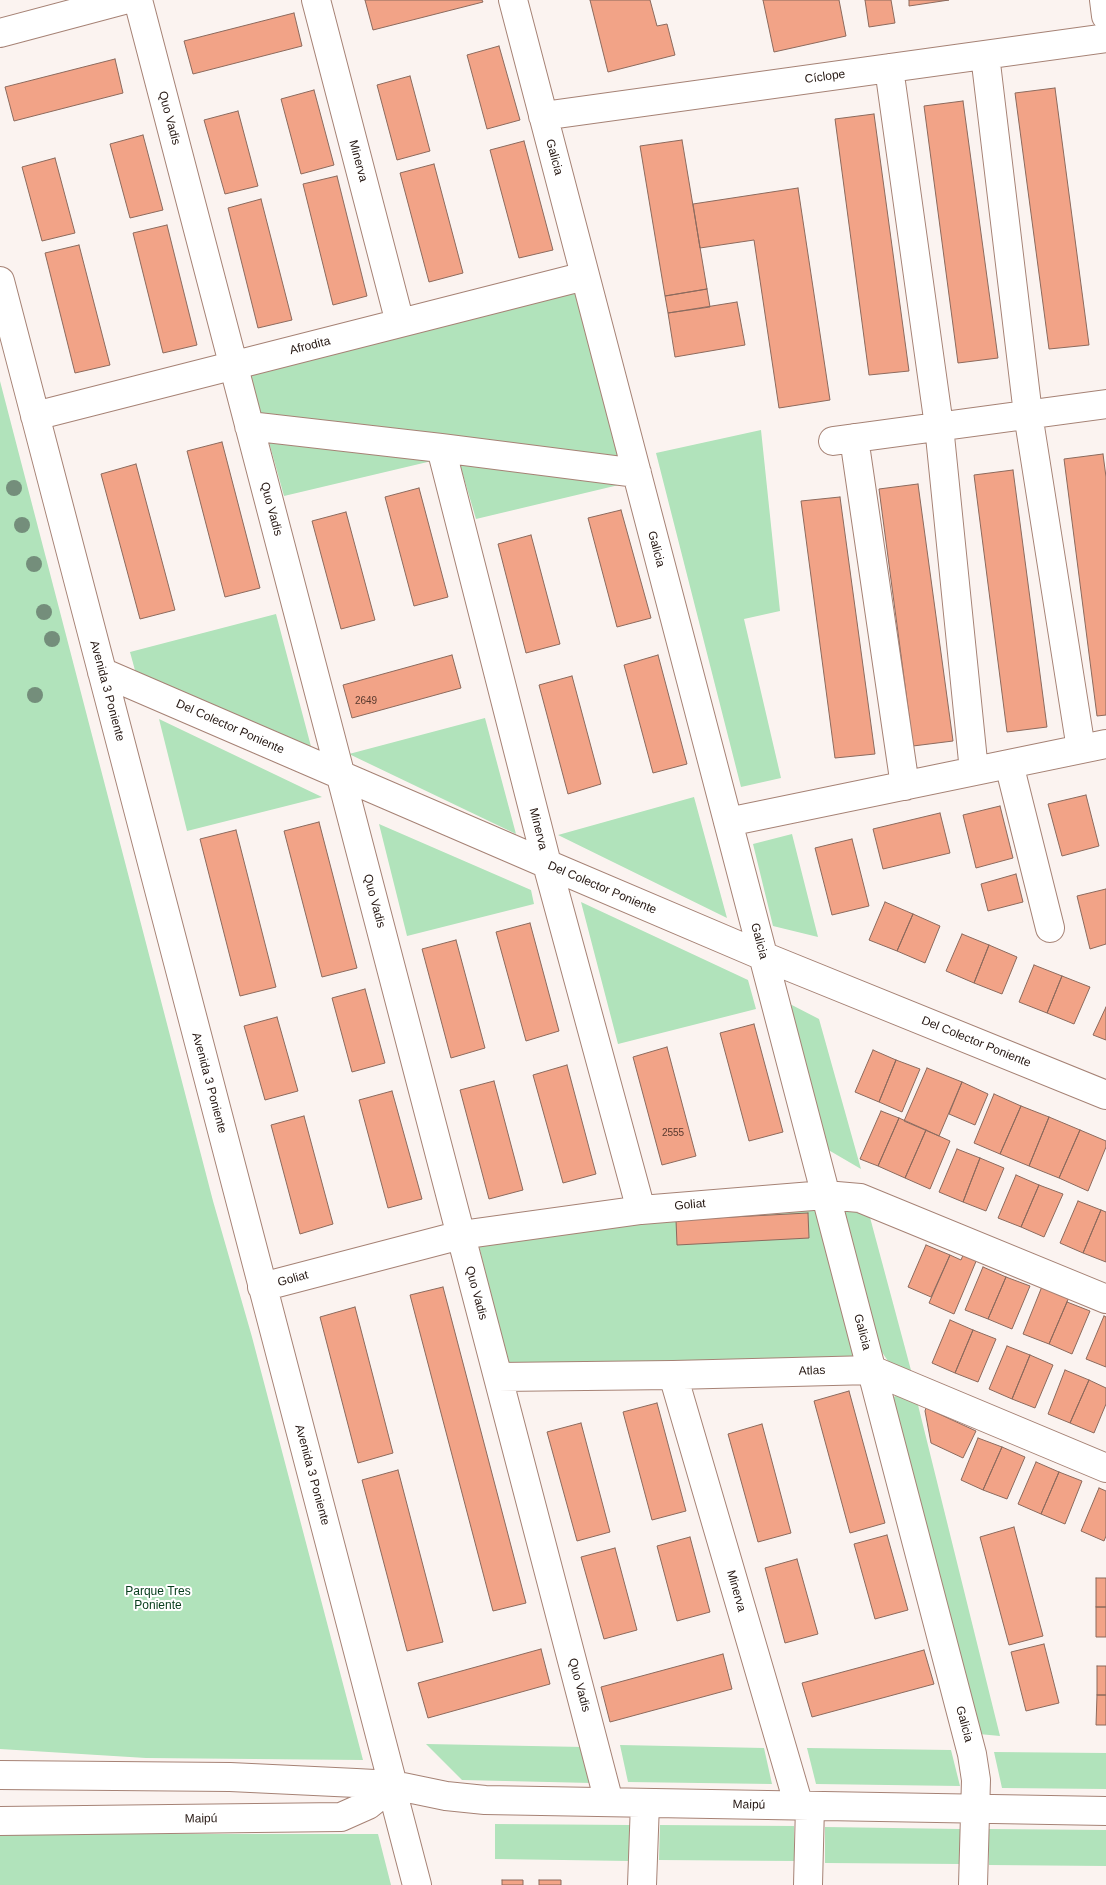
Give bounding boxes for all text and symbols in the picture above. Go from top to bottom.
street label: Cíclope [804,67,846,87]
street label: Quo Vadis [155,90,183,146]
street label: Galicia [542,137,566,177]
street label: Minerva [346,139,370,183]
street label: Afrodita [288,334,332,358]
street label: Quo Vadis [257,481,285,537]
street label: Galicia [644,529,668,569]
street label: Avenida 3 Poniente [87,639,127,743]
house number: 2649 [355,695,377,707]
street label: Del Colector Poniente [174,697,286,757]
street label: Minerva [526,807,550,851]
street label: Del Colector Poniente [545,859,659,917]
street label: Quo Vadis [360,873,388,929]
street label: Galicia [747,921,771,961]
street label: Del Colector Poniente [919,1013,1033,1071]
street label: Avenida 3 Poniente [189,1031,229,1135]
house number: 2555 [662,1127,684,1139]
street label: Goliat [674,1196,706,1214]
street label: Quo Vadis [462,1265,490,1321]
street label: Goliat [276,1268,310,1290]
street label: Galicia [850,1312,874,1352]
street label: Atlas [798,1363,826,1379]
street label: Avenida 3 Poniente [292,1423,332,1527]
street label: Minerva [723,1569,749,1613]
park label: Parque Tres Poniente [125,1585,191,1613]
street label: Quo Vadis [565,1657,593,1713]
street label: Galicia [952,1704,976,1744]
street label: Maipú [733,1798,765,1812]
street label: Maipú [185,1812,217,1826]

